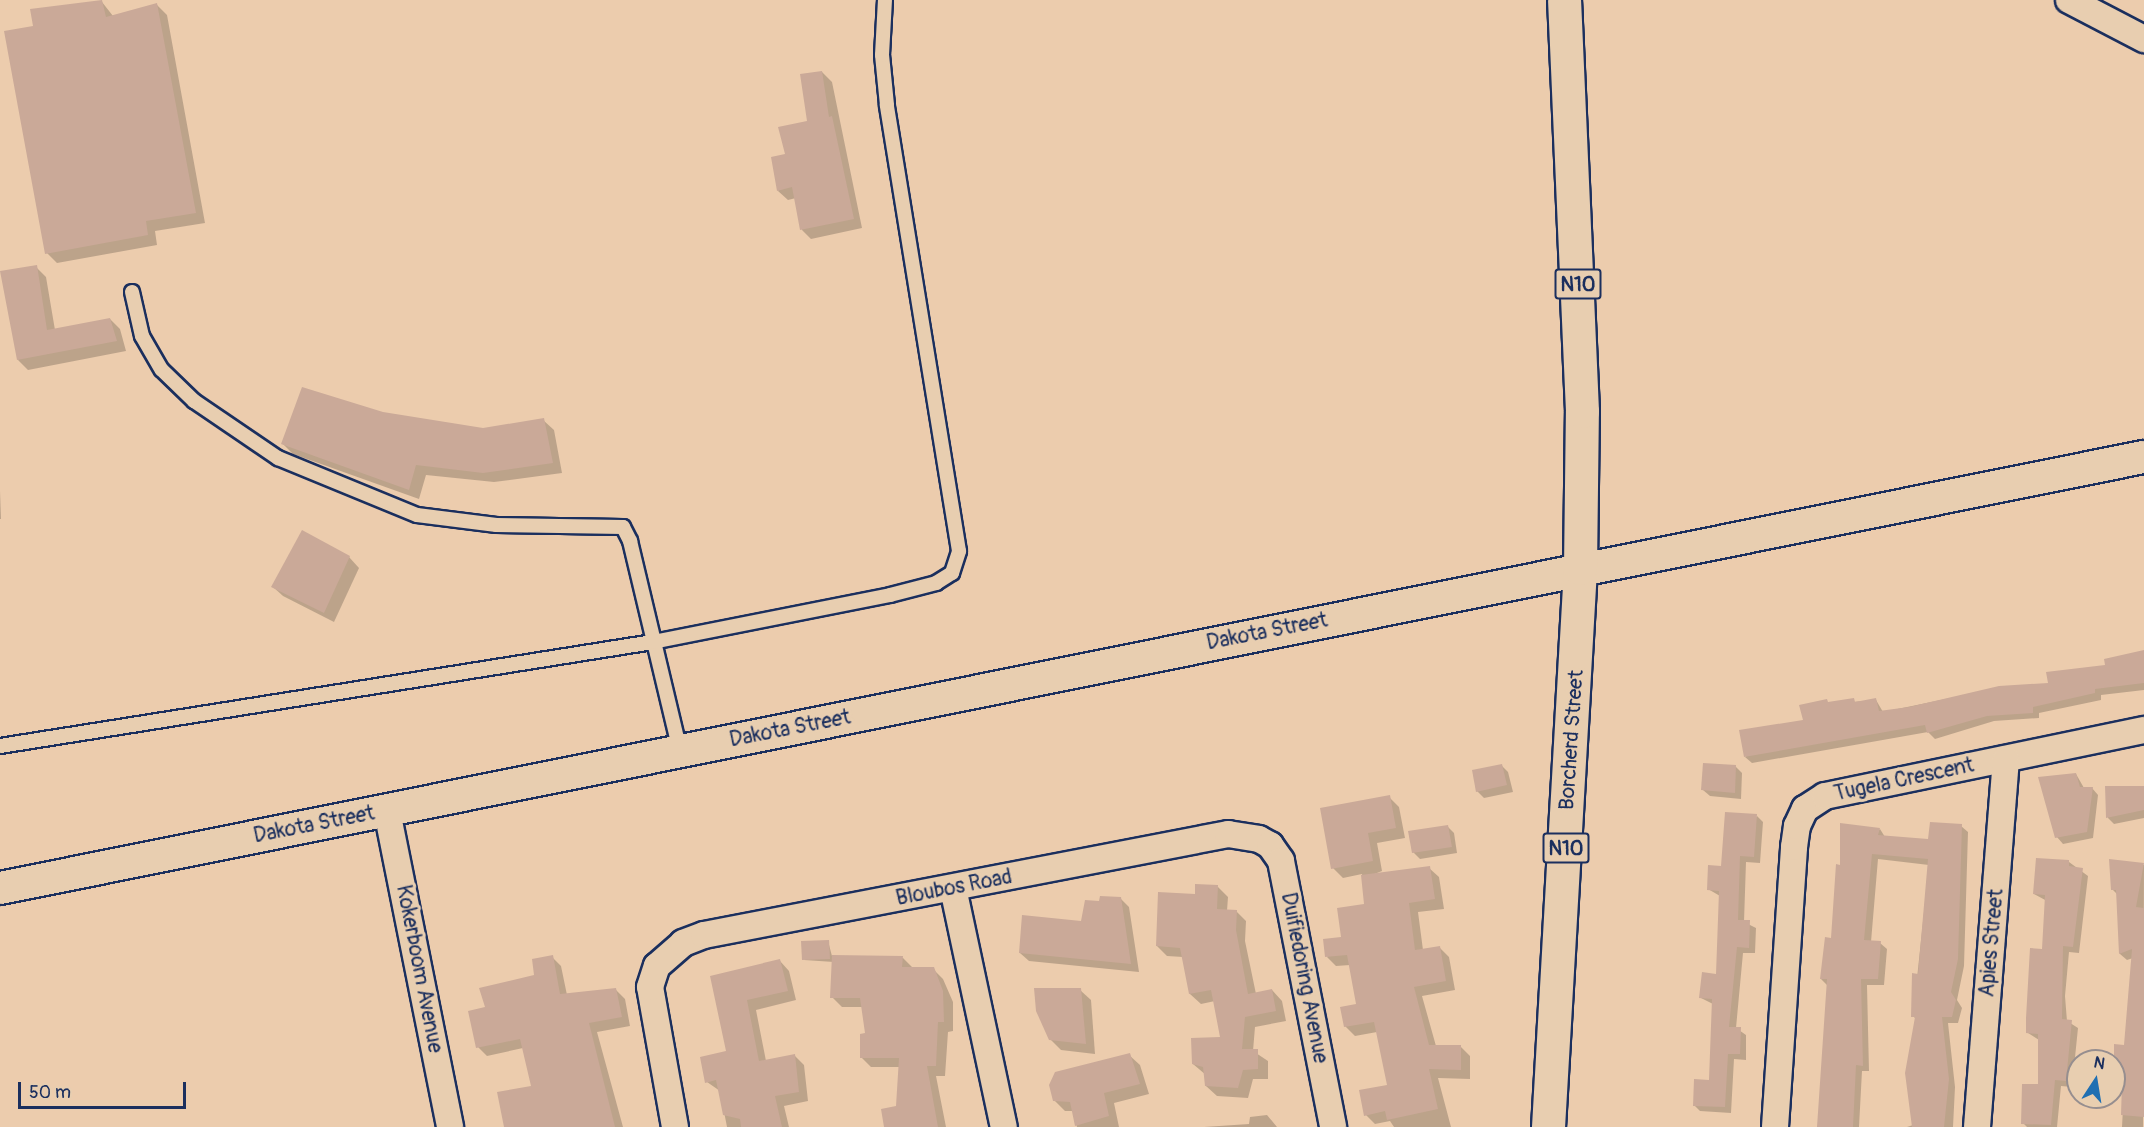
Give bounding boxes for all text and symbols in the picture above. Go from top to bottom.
road number: N10 [1554,267,1602,301]
street label: Dakota Street [1204,608,1330,656]
street label: Borcherd Street [1555,669,1589,811]
street label: Dakota Street [727,705,853,753]
street label: Tugela Crescent [1832,753,1976,807]
street label: Dakota Street [251,801,377,849]
road number: N10 [1542,831,1590,865]
street label: Bloubos Road [894,864,1014,912]
street label: Kokerboom Avenue [390,883,448,1055]
street label: Apies Street [1975,888,2009,998]
street label: Duifiedoring Avenue [1275,890,1333,1066]
north arrow [2066,1049,2126,1109]
text: N [2092,1052,2107,1074]
scale bar [21,1070,189,1108]
text: 50 m [29,1081,71,1104]

